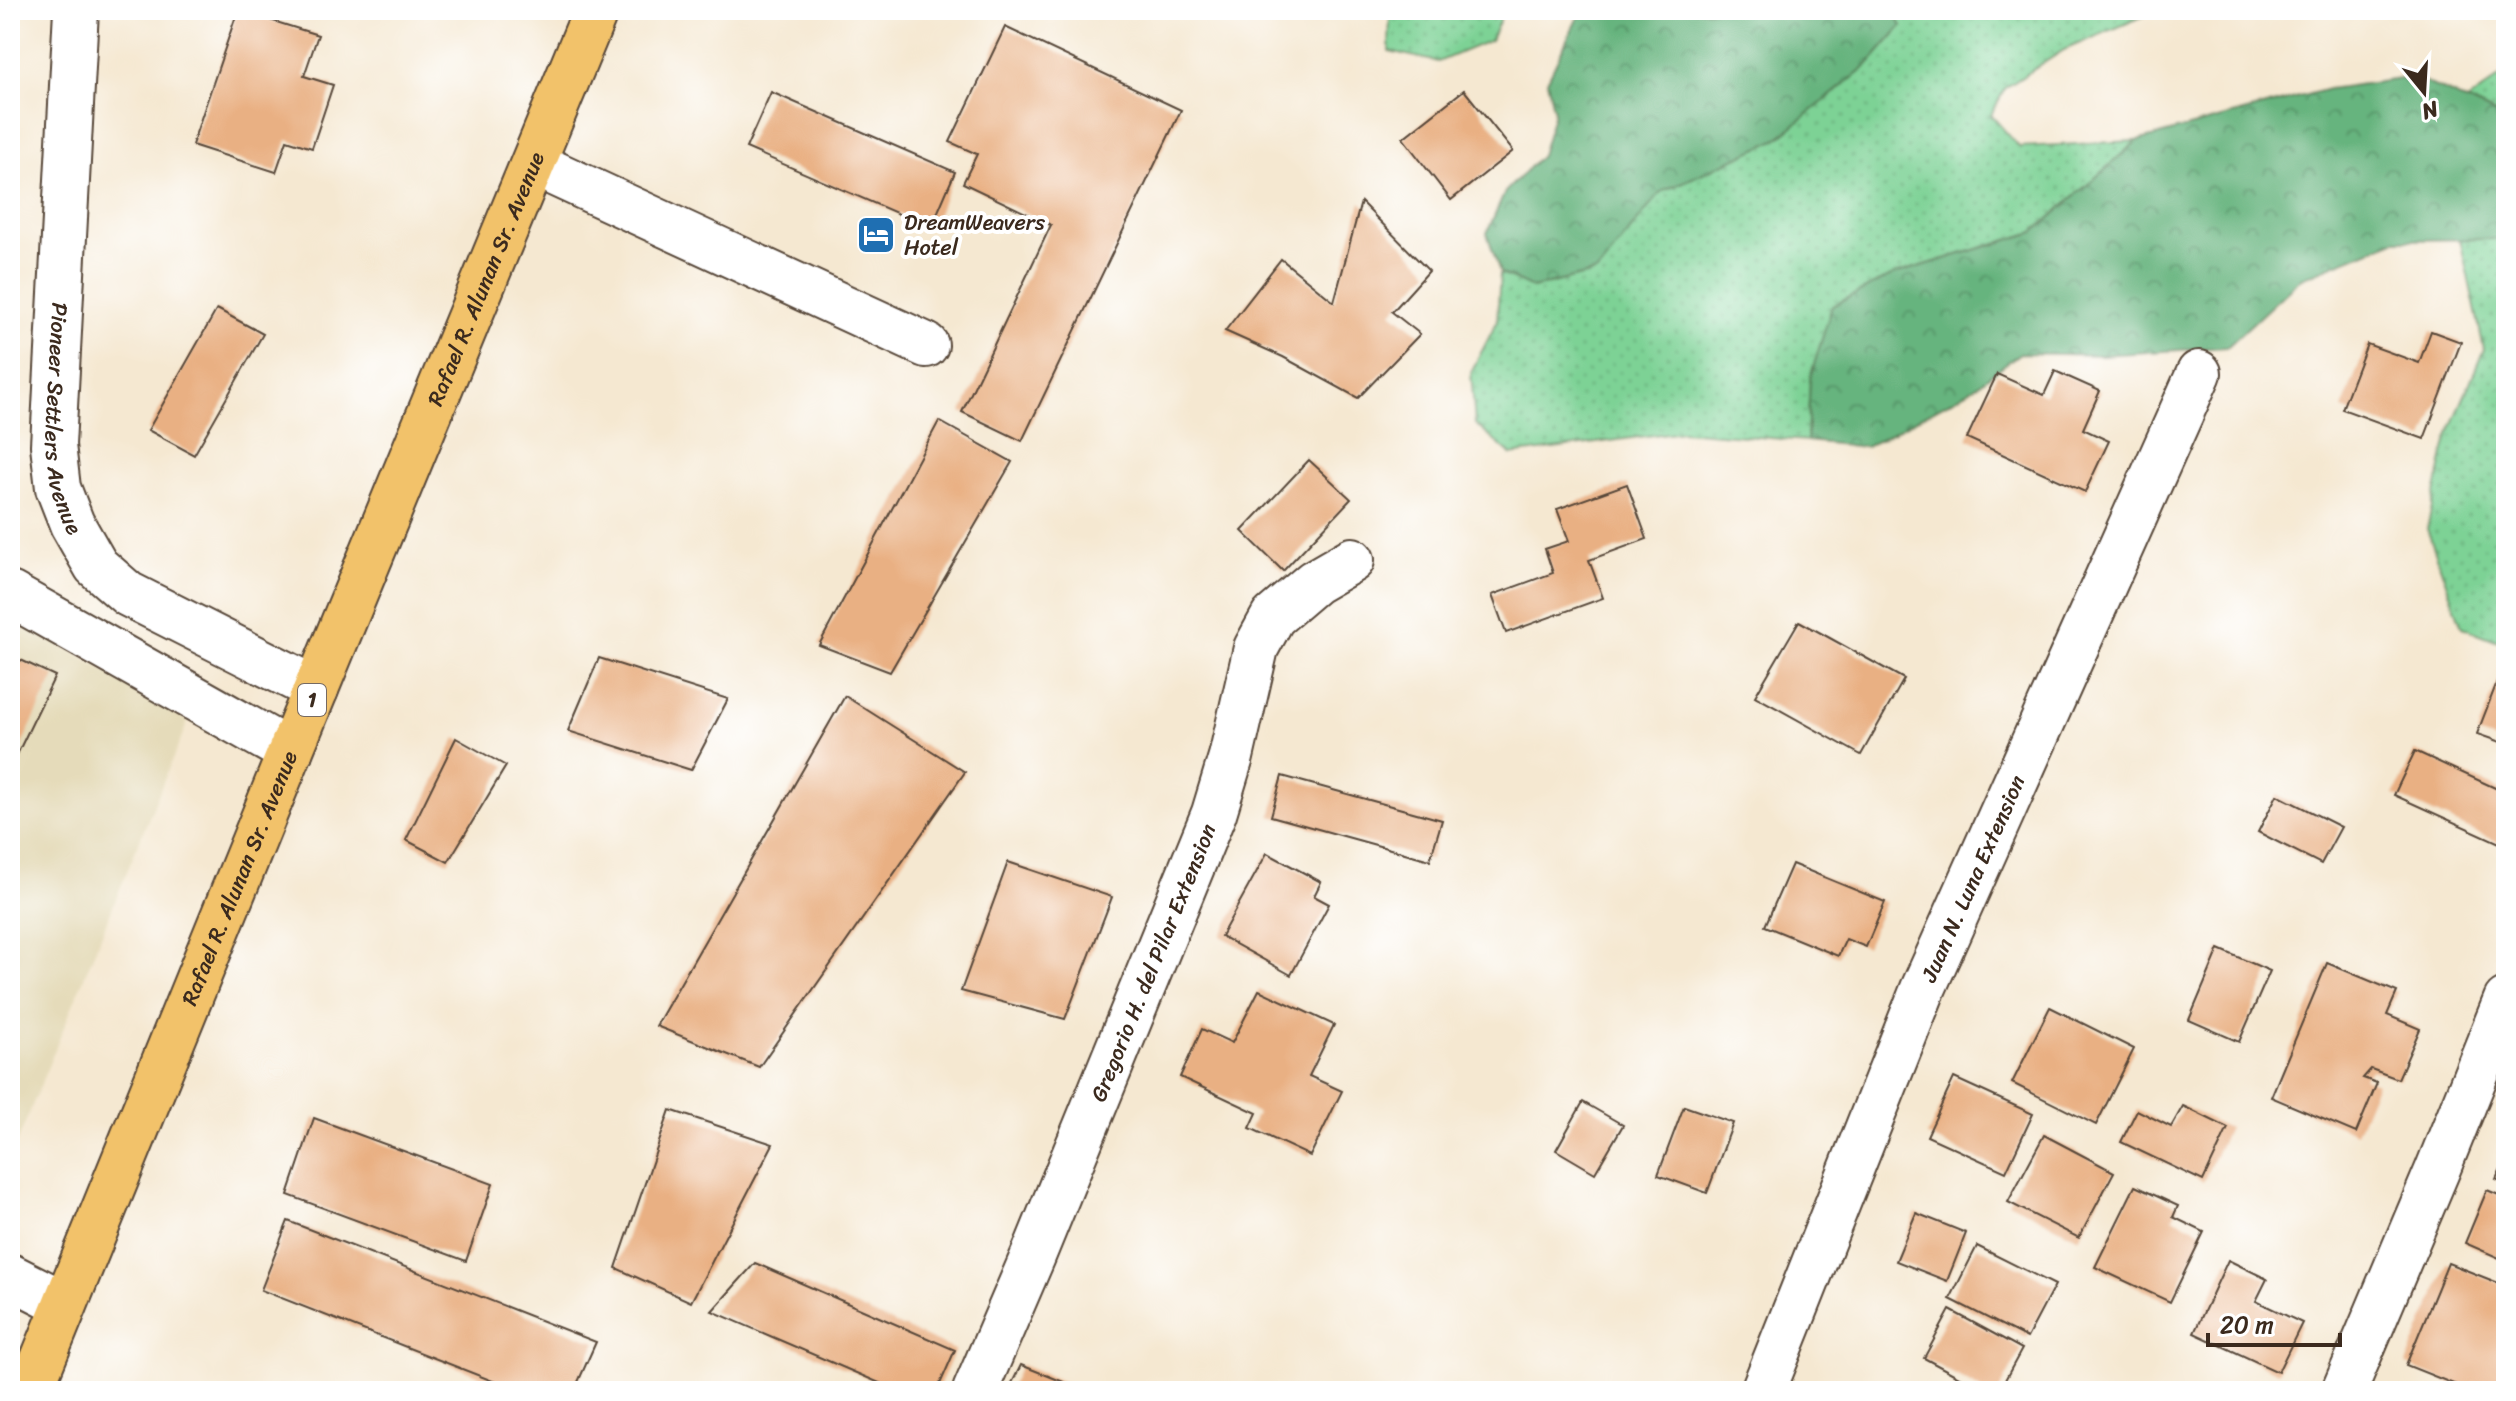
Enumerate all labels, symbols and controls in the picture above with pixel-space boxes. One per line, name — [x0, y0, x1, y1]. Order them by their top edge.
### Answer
north arrow — [2384, 52, 2464, 132]
text: N — [2416, 89, 2444, 132]
street label: Rafael R. Alunan Sr. Avenue — [415, 145, 555, 412]
place label: DreamWeavers Hotel — [904, 203, 1046, 267]
hotel icon: DreamWeavers Hotel — [855, 214, 897, 256]
street label: Pioneer Settlers Avenue — [33, 301, 94, 542]
road number: 1 — [298, 684, 326, 716]
street label: Rafael R. Alunan Sr. Avenue — [169, 744, 308, 1011]
street label: Juan N. Luna Extension — [1909, 768, 2036, 989]
street label: Gregorio H. del Pilar Extension — [1079, 817, 1227, 1108]
scale bar — [2208, 1297, 2340, 1347]
text: 20 m — [2220, 1304, 2274, 1346]

